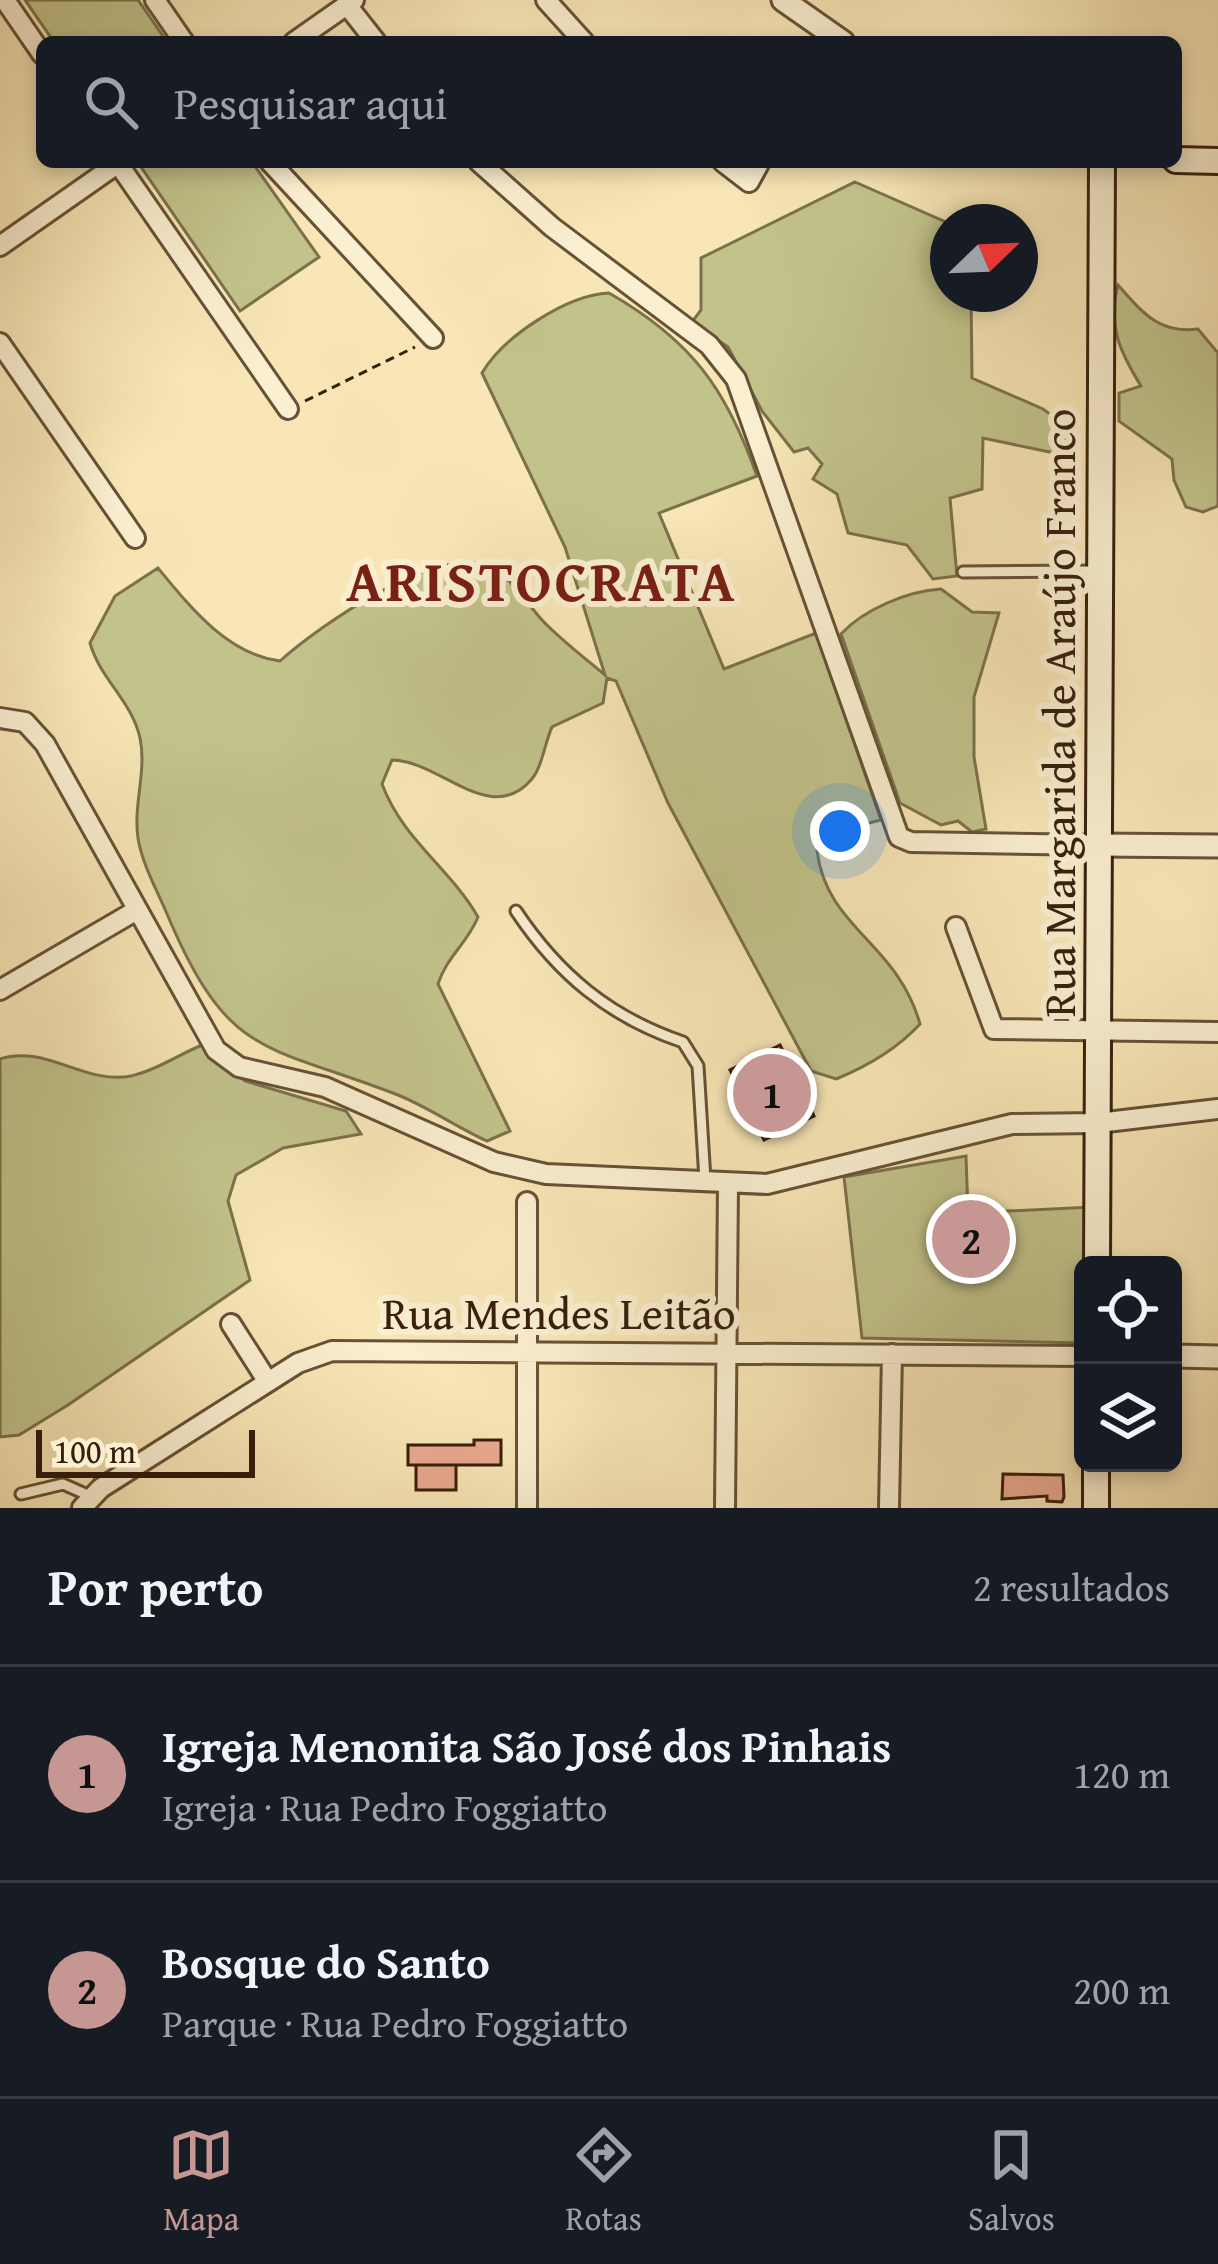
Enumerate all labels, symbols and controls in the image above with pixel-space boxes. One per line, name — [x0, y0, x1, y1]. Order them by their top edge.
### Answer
search box — [36, 36, 1182, 168]
icon: search — [78, 69, 144, 135]
text: Pesquisar aqui — [174, 70, 447, 135]
north arrow — [930, 204, 1038, 312]
street label: Rua Margarida de Araújo Franco — [1026, 409, 1091, 1017]
district label: ARISTOCRATA — [346, 538, 738, 622]
your location — [810, 801, 870, 861]
pin: 1 — [733, 1048, 811, 1138]
pin: 2 — [932, 1194, 1010, 1284]
map controls — [1074, 1256, 1182, 1472]
button: locate — [1074, 1256, 1182, 1364]
street label: Rua Mendes Leitão — [382, 1280, 736, 1345]
button: layers — [1074, 1364, 1182, 1472]
scale bar — [36, 1424, 255, 1477]
text: 100 m — [54, 1427, 136, 1475]
text: Por perto — [48, 1549, 263, 1624]
text: 2 resultados — [973, 1558, 1170, 1615]
text: Igreja Menonita São José dos Pinhais — [162, 1713, 891, 1778]
text: 1 — [77, 1745, 97, 1802]
text: 120 m — [1073, 1745, 1170, 1802]
text: Igreja · Rua Pedro Foggiatto — [162, 1778, 607, 1835]
text: Bosque do Santo — [162, 1929, 490, 1994]
text: 2 — [77, 1961, 97, 2018]
text: 200 m — [1073, 1961, 1170, 2018]
text: Parque · Rua Pedro Foggiatto — [162, 1994, 628, 2051]
tab: Mapa — [163, 2122, 239, 2242]
tab: Rotas — [566, 2122, 642, 2242]
tab: Salvos — [968, 2122, 1055, 2242]

